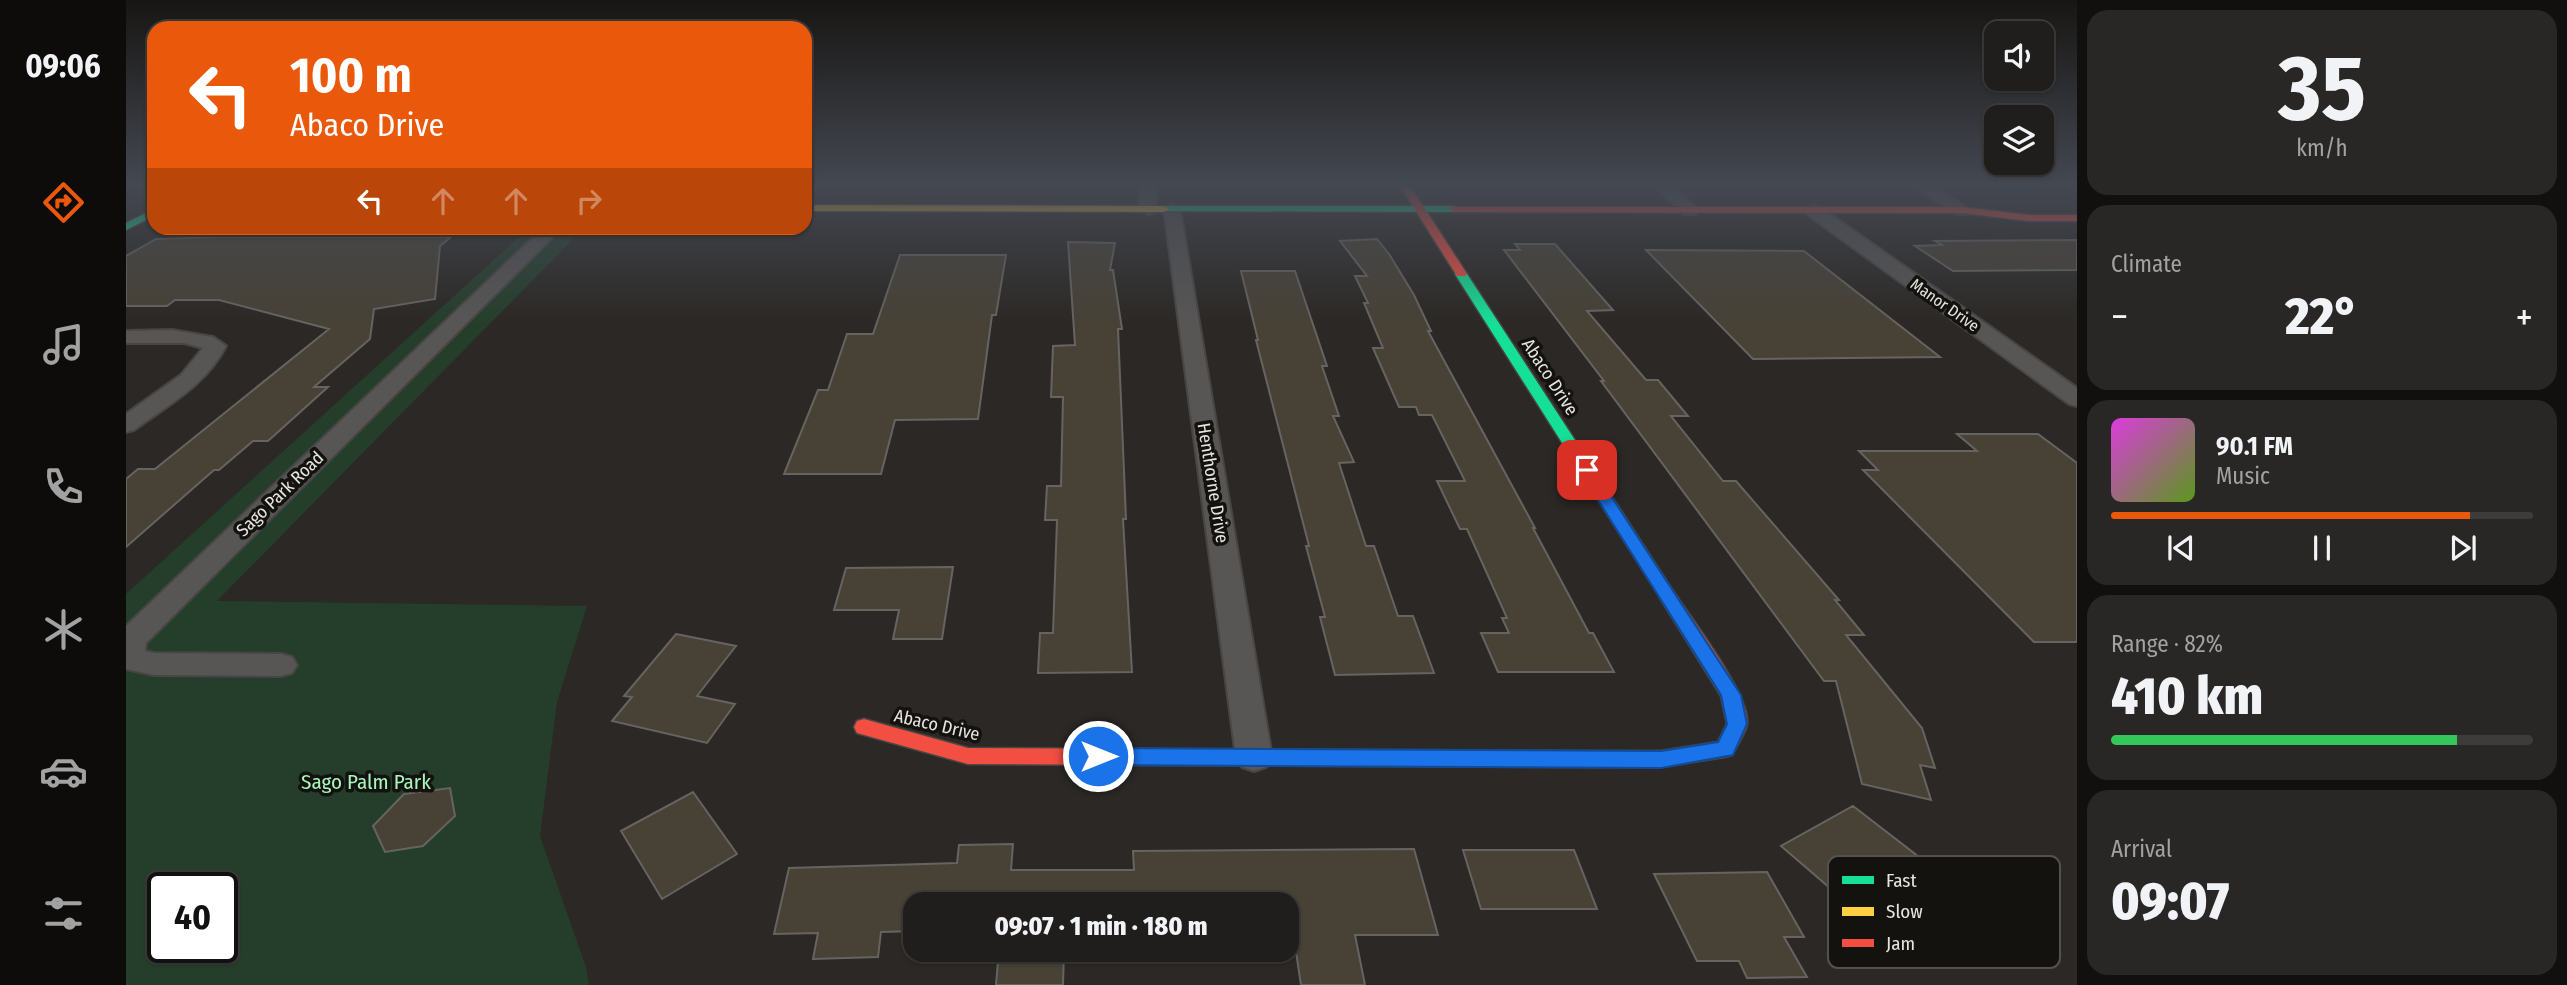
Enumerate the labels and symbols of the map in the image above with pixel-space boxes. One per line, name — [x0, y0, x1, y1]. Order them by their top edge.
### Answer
street label: Manor Drive — [1907, 274, 1983, 336]
street label: Abaco Drive — [1517, 335, 1583, 420]
street label: Henthorne Drive — [1193, 421, 1233, 545]
pin — [1557, 440, 1617, 500]
street label: Sago Park Road — [232, 447, 328, 541]
street label: Abaco Drive — [892, 705, 982, 746]
position arrow — [1061, 719, 1135, 793]
park label: Sago Palm Park — [301, 769, 431, 795]
legend — [1828, 856, 2060, 968]
text: Fast — [1886, 869, 1917, 892]
speed limit sign: 40 — [147, 872, 238, 963]
text: Slow — [1886, 900, 1923, 923]
text: Jam — [1886, 932, 1915, 955]

